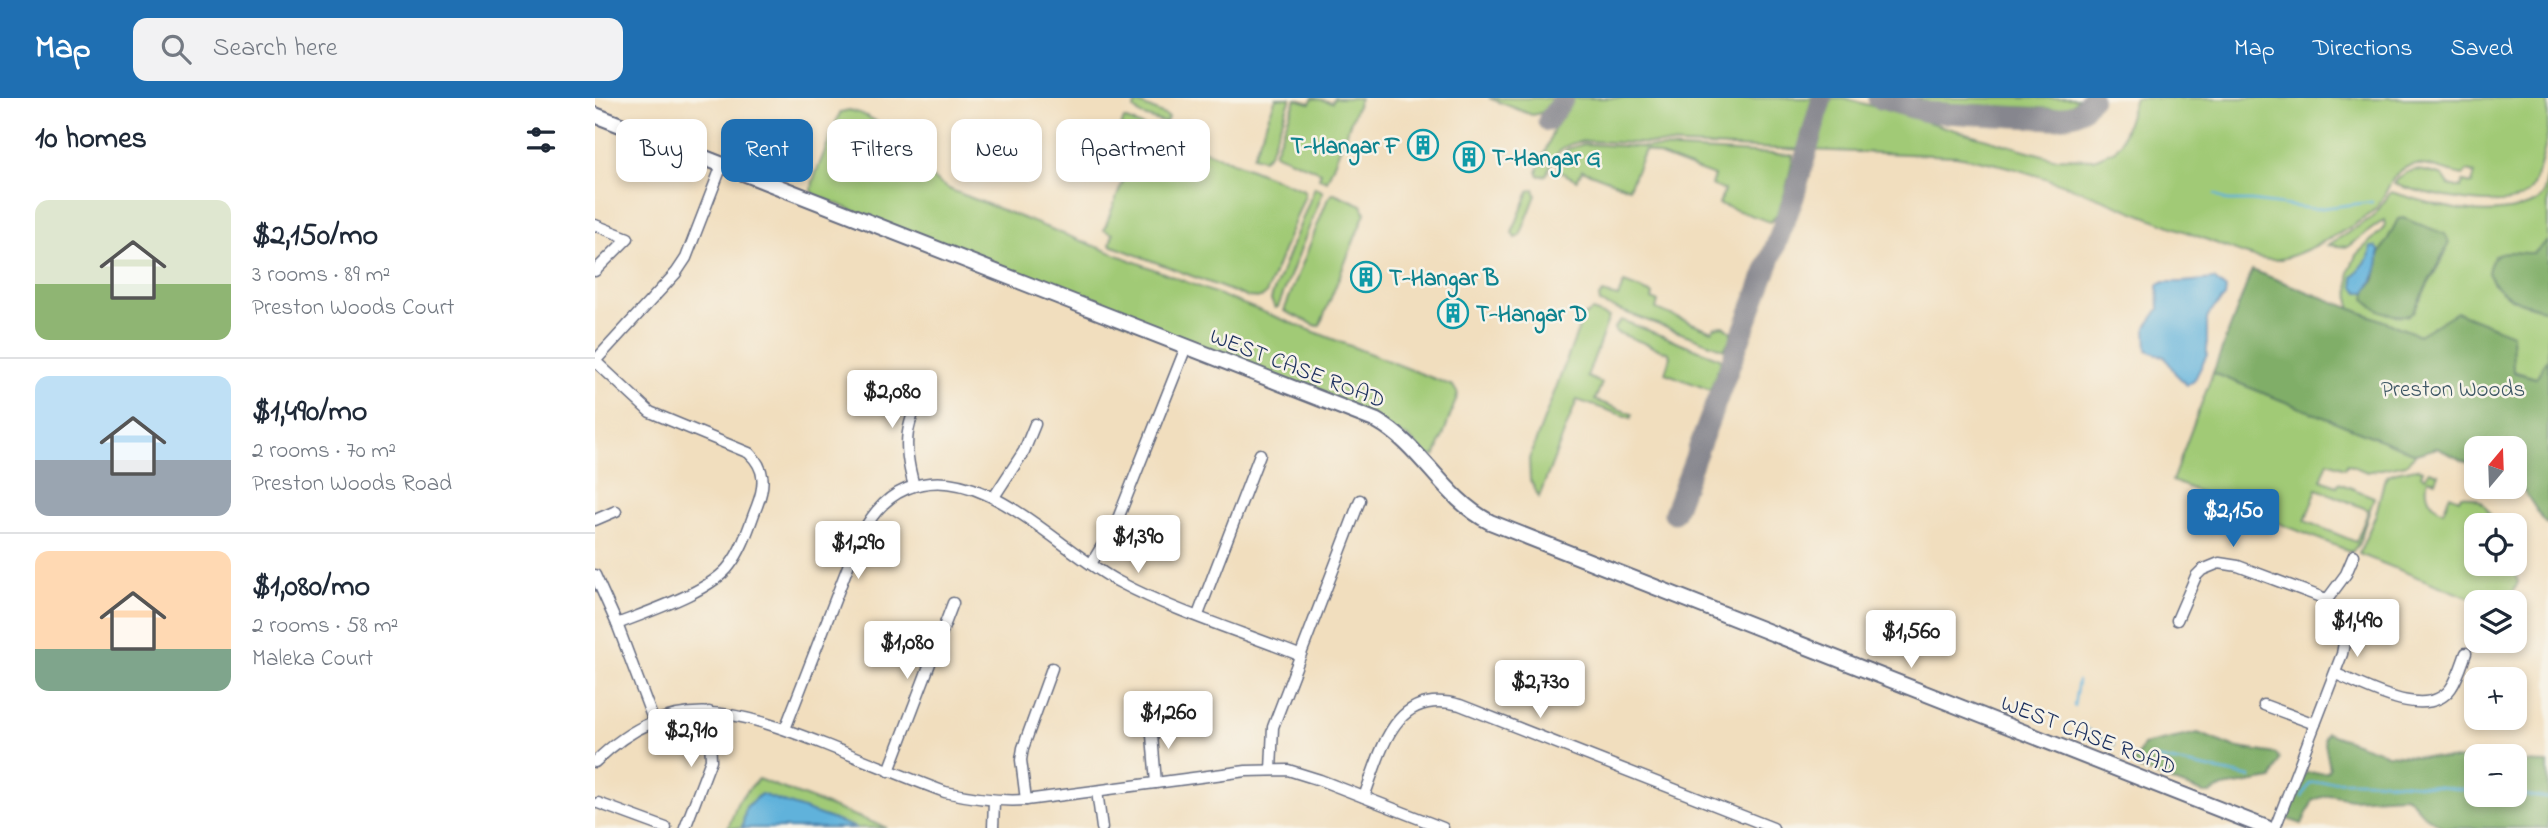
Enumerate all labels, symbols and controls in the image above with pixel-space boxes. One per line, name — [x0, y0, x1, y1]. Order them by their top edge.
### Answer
search box — [133, 18, 623, 81]
text: Map — [35, 25, 91, 73]
icon: search — [157, 30, 195, 68]
text: Search here — [213, 30, 337, 68]
text: Map — [2234, 32, 2275, 67]
text: Directions — [2313, 32, 2412, 67]
text: Saved — [2450, 32, 2513, 67]
text: 10 homes — [35, 118, 147, 162]
chip: Buy — [616, 119, 707, 182]
chip: Rent — [721, 119, 813, 182]
chip: Filters — [827, 119, 937, 182]
chip: New — [951, 119, 1042, 182]
chip: Apartment — [1056, 119, 1210, 182]
icon: filters — [522, 121, 560, 159]
building icon: T-Hangar F — [1406, 128, 1440, 162]
place label: T-Hangar F — [1291, 131, 1400, 166]
building icon: T-Hangar G — [1452, 140, 1486, 174]
place label: T-Hangar G — [1492, 143, 1601, 178]
text: $2,150/mo — [252, 215, 378, 259]
icon: home — [91, 228, 175, 312]
text: 3 rooms · 89 m² — [252, 259, 390, 292]
building icon: T-Hangar B — [1349, 260, 1383, 294]
place label: T-Hangar B — [1389, 263, 1500, 298]
text: Preston Woods Court — [252, 292, 455, 325]
building icon: T-Hangar D — [1436, 296, 1470, 330]
place label: T-Hangar D — [1476, 299, 1587, 334]
street label: WEST CASE ROAD — [1204, 321, 1390, 418]
pin: $2,080 — [835, 370, 949, 430]
park label: Preston Woods — [2381, 374, 2525, 407]
text: $2,080 — [863, 376, 921, 409]
text: $1,490/mo — [252, 391, 367, 435]
icon: home — [91, 404, 175, 488]
text: 2 rooms · 70 m² — [252, 435, 396, 468]
north arrow — [2464, 436, 2527, 499]
map controls — [2464, 436, 2527, 807]
text: Preston Woods Road — [252, 468, 452, 501]
pin: $2,150 — [2176, 490, 2290, 549]
text: $2,150 — [2203, 495, 2263, 528]
button: locate — [2464, 513, 2527, 576]
pin: $1,390 — [1081, 516, 1195, 575]
text: $1,390 — [1112, 521, 1164, 554]
pin: $1,290 — [801, 522, 915, 581]
text: $1,290 — [831, 527, 885, 560]
text: $1,080/mo — [252, 566, 370, 610]
icon: home — [91, 579, 175, 663]
button: layers — [2464, 590, 2527, 653]
pin: $1,490 — [2300, 600, 2414, 659]
text: $1,490 — [2331, 605, 2383, 638]
text: 2 rooms · 58 m² — [252, 610, 398, 643]
pin: $1,560 — [1854, 610, 1968, 670]
text: $1,560 — [1882, 616, 1940, 649]
pin: $1,080 — [850, 622, 964, 681]
text: $1,080 — [880, 627, 934, 660]
text: Maleka Court — [252, 643, 373, 676]
pin: $2,730 — [1483, 660, 1597, 720]
text: $2,730 — [1511, 666, 1569, 699]
button: + — [2464, 667, 2527, 730]
street label: WEST CASE ROAD — [1995, 688, 2181, 785]
pin: $1,260 — [1111, 692, 1225, 751]
text: $1,260 — [1140, 697, 1196, 730]
pin: $2,910 — [634, 710, 748, 769]
text: $2,910 — [664, 715, 718, 748]
button: − — [2464, 744, 2527, 807]

